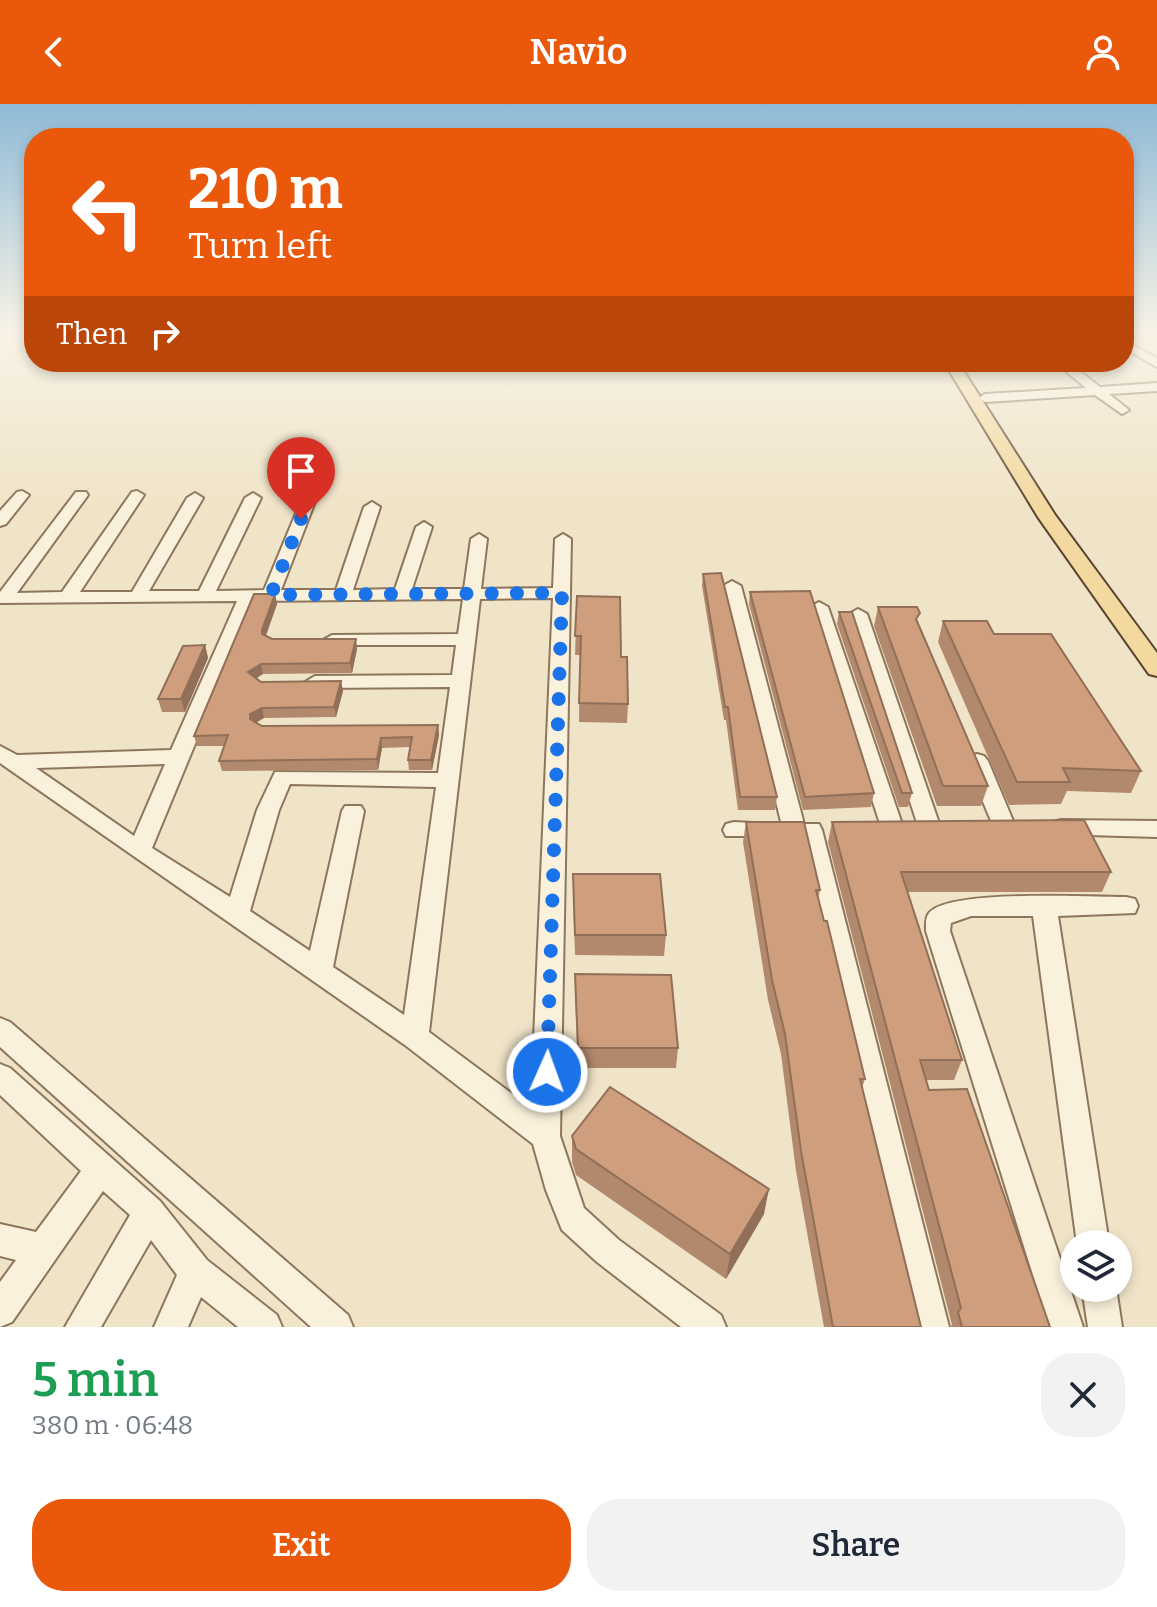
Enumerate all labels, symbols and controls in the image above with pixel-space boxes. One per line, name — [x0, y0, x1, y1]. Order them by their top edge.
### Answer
icon: back — [32, 30, 76, 74]
text: Navio — [530, 30, 627, 74]
icon: person — [1081, 30, 1125, 74]
text: 210 m — [188, 156, 343, 223]
icon: left — [56, 160, 160, 264]
text: Turn left — [188, 224, 332, 268]
icon: right — [143, 312, 187, 356]
text: Then — [56, 316, 127, 352]
pin — [267, 437, 335, 519]
icon: arrive — [279, 449, 323, 493]
position arrow — [505, 1030, 589, 1114]
map controls — [1060, 1230, 1132, 1302]
button: layers — [1060, 1230, 1132, 1302]
text: 5 min — [32, 1351, 158, 1409]
button: close — [1041, 1353, 1125, 1437]
text: 380 m · 06:48 — [32, 1410, 193, 1441]
button: Exit — [32, 1499, 571, 1591]
button: Share — [587, 1499, 1125, 1591]

